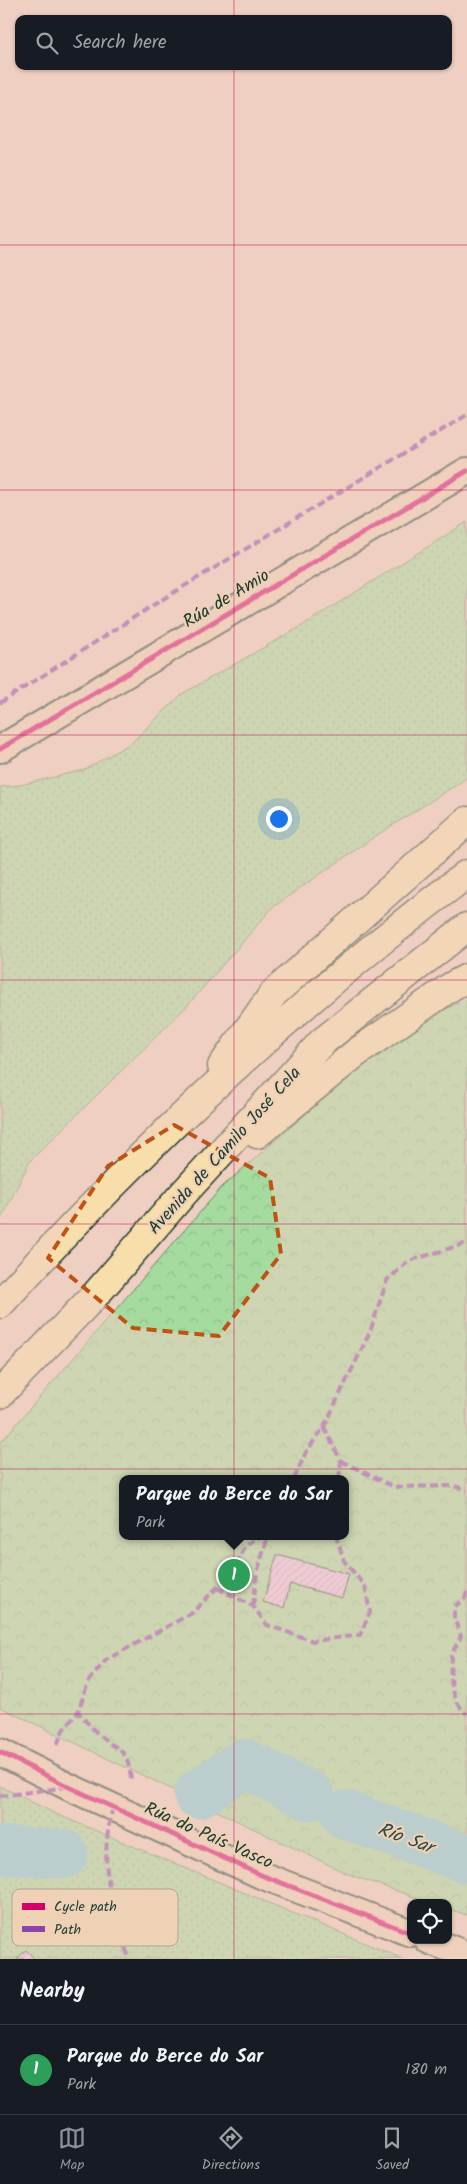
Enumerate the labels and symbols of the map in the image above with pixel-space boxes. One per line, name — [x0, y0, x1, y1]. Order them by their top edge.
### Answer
street label: Rúa de Amio — [178, 562, 276, 637]
your location — [266, 806, 292, 832]
street label: Avenida de Camilo José Cela — [141, 1060, 309, 1242]
pin: 1 — [218, 1556, 250, 1594]
street label: Rúa do País Vasco — [139, 1795, 278, 1878]
water label: Río Sar — [373, 1815, 441, 1864]
legend — [12, 1889, 178, 1946]
text: Cycle path — [54, 1896, 117, 1918]
text: Path — [54, 1919, 81, 1941]

